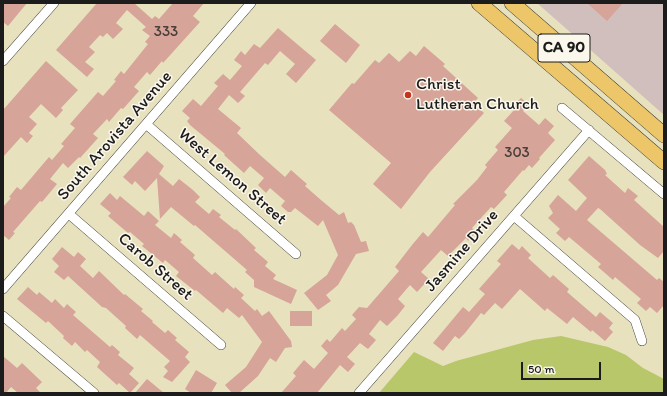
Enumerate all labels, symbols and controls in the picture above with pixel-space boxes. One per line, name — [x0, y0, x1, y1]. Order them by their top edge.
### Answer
house number: 333 — [154, 23, 178, 41]
road number: CA 90 — [538, 34, 590, 62]
street label: South Arovista Avenue — [53, 67, 177, 205]
place label: Christ Lutheran Church — [416, 75, 539, 115]
marker: Christ Lutheran Church — [403, 90, 413, 100]
street label: West Lemon Street — [174, 124, 290, 230]
house number: 303 — [504, 144, 530, 162]
street label: Jasmine Drive — [421, 206, 503, 296]
street label: Carob Street — [113, 229, 197, 305]
scale bar — [523, 354, 603, 380]
text: 50 m — [528, 362, 554, 376]

